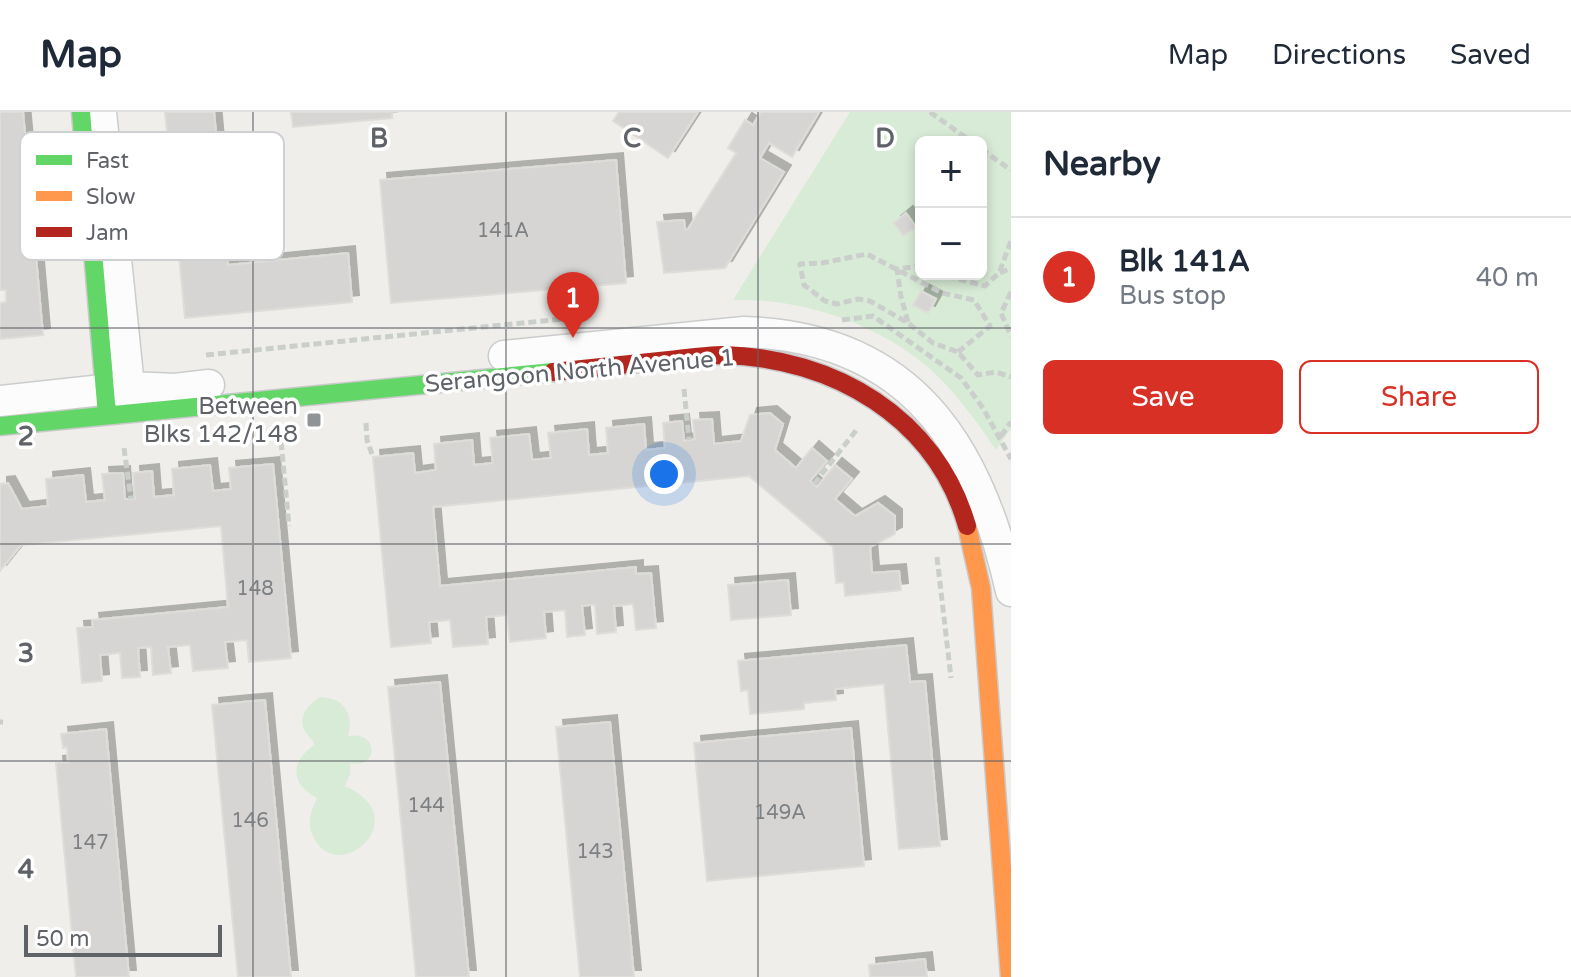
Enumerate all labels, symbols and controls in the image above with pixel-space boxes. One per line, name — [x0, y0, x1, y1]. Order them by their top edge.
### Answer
text: Map — [40, 32, 122, 78]
text: Map — [1168, 38, 1228, 72]
text: Directions — [1272, 38, 1406, 72]
text: Saved — [1450, 38, 1531, 72]
text: B — [370, 123, 388, 154]
text: C — [623, 123, 641, 154]
text: D — [875, 123, 895, 154]
legend — [20, 132, 284, 260]
map controls — [915, 136, 987, 280]
button: + — [915, 136, 987, 208]
text: Nearby — [1043, 144, 1161, 185]
text: Fast — [86, 148, 129, 174]
text: Slow — [86, 184, 136, 210]
button: − — [915, 208, 987, 280]
house number: 141A — [477, 219, 529, 243]
text: Jam — [86, 220, 129, 246]
text: Blk 141A — [1119, 243, 1250, 280]
text: 1 — [1061, 262, 1077, 293]
text: 40 m — [1476, 262, 1539, 293]
pin: 1 — [547, 272, 599, 338]
text: Bus stop — [1119, 280, 1226, 311]
street label: Serangoon North Avenue 1 — [424, 343, 736, 399]
button: Save — [1043, 360, 1283, 434]
button: Share — [1299, 360, 1539, 434]
place label: Between Blks 142/148 — [144, 392, 298, 449]
marker: Between Blks 142/148 — [305, 411, 323, 429]
text: 2 — [18, 421, 34, 452]
your location — [644, 454, 684, 494]
house number: 148 — [236, 577, 274, 601]
text: 3 — [18, 638, 34, 669]
house number: 144 — [407, 794, 445, 818]
house number: 149A — [754, 801, 806, 825]
house number: 146 — [231, 809, 269, 833]
house number: 147 — [71, 831, 109, 855]
house number: 143 — [576, 840, 614, 864]
text: 4 — [18, 854, 34, 885]
scale bar — [24, 921, 222, 957]
text: 50 m — [36, 926, 90, 952]

